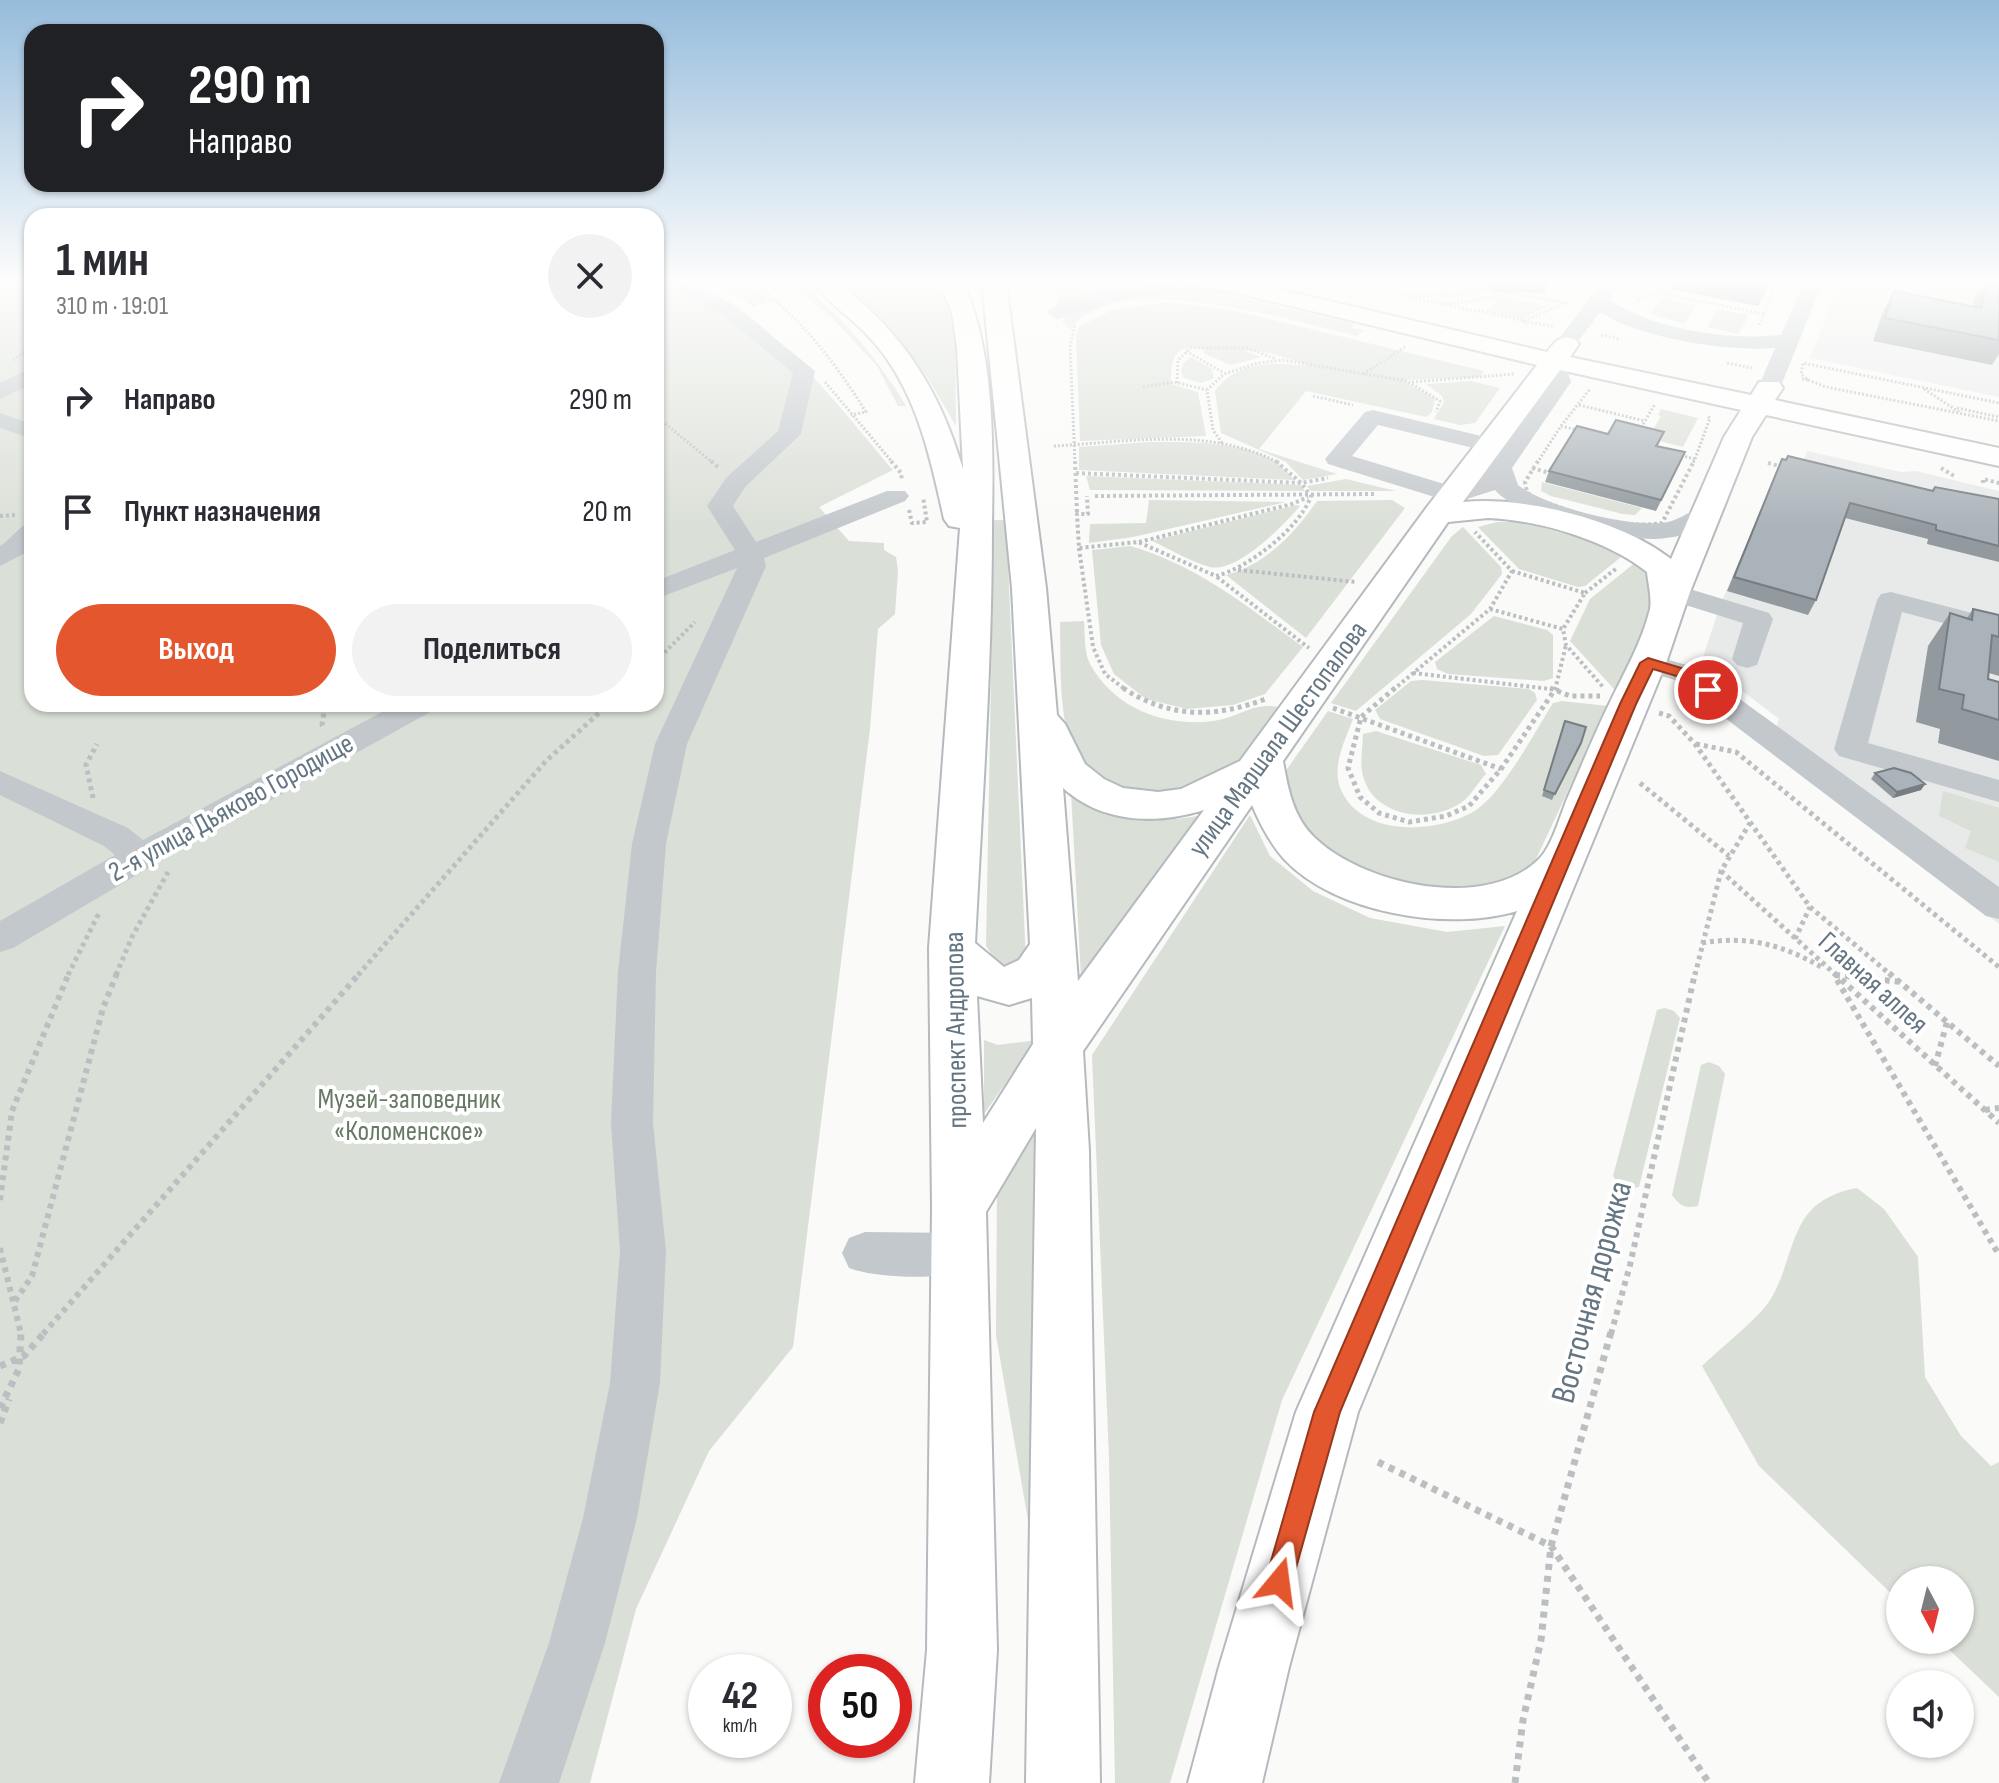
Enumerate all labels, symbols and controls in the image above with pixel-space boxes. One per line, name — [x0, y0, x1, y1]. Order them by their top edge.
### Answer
text: 290 m — [188, 53, 312, 120]
icon: right — [56, 56, 160, 160]
text: Направо — [188, 121, 292, 164]
text: 1 мин — [56, 232, 149, 289]
button: close — [548, 234, 632, 318]
text: 310 m · 19:01 — [56, 291, 168, 322]
icon: right — [56, 378, 100, 422]
text: Направо — [124, 382, 216, 418]
text: 290 m — [569, 382, 632, 418]
icon: arrive — [56, 490, 100, 534]
text: Пункт назначения — [124, 494, 321, 530]
text: 20 m — [582, 494, 632, 530]
button: Выход — [56, 604, 336, 696]
button: Поделиться — [352, 604, 632, 696]
street label: улица Маршала Шестопалова — [1182, 615, 1374, 863]
pin — [1674, 656, 1742, 724]
icon: arrive — [1686, 668, 1730, 712]
street label: 2-я улица Дьяково Городище — [103, 727, 359, 889]
street label: Главная аллея — [1811, 925, 1935, 1041]
street label: проспект Андропова — [938, 931, 974, 1129]
park label: Музей-заповедник «Коломенское» — [317, 1083, 501, 1148]
street label: Восточная дорожка — [1543, 1176, 1641, 1408]
position arrow — [1237, 1540, 1321, 1624]
north arrow — [1886, 1566, 1974, 1654]
map controls — [1886, 1566, 1974, 1758]
speed limit sign: 50 — [808, 1654, 912, 1758]
button: sound — [1886, 1670, 1974, 1758]
text: 42 — [722, 1672, 758, 1720]
text: km/h — [723, 1714, 757, 1738]

